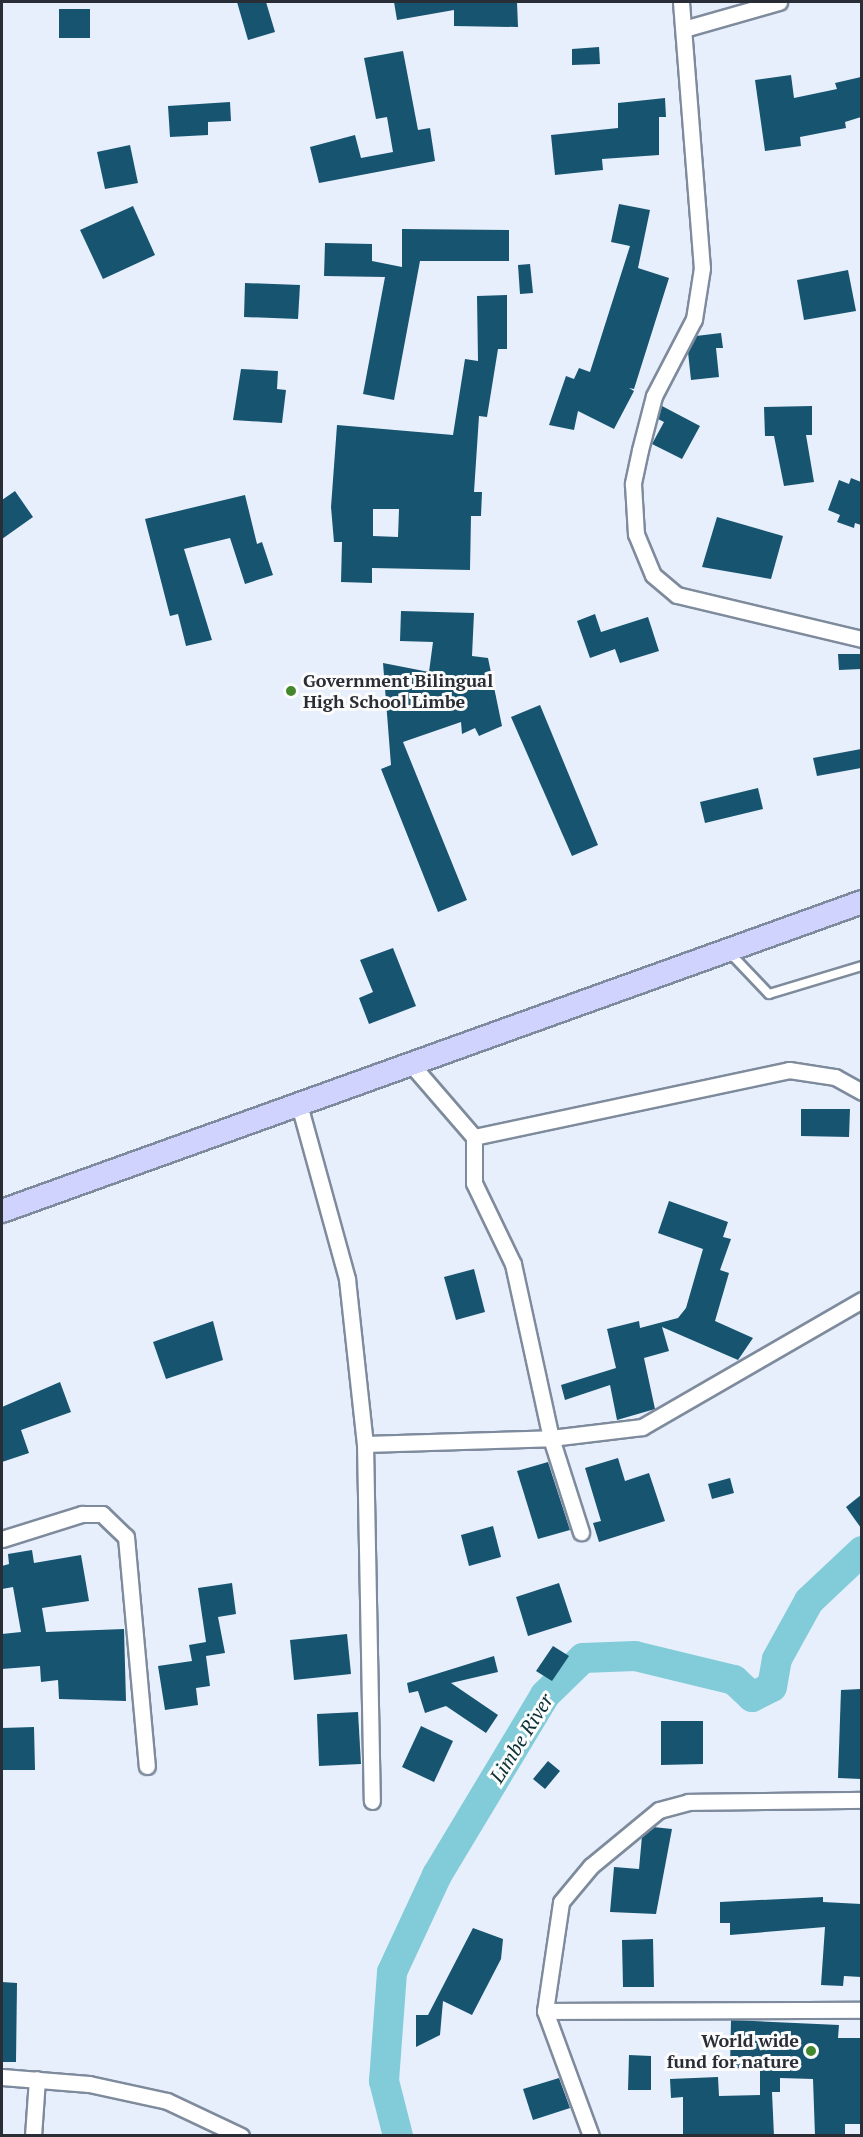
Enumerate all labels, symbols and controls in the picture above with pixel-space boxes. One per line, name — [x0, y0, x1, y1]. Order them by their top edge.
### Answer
place label: Government Bilingual High School Limbe — [303, 670, 493, 712]
marker: Government Bilingual High School Limbe — [284, 684, 298, 698]
water label: Limbe River — [484, 1689, 558, 1787]
place label: World wide fund for nature — [667, 2030, 799, 2072]
marker: World wide fund for nature — [804, 2044, 818, 2058]

